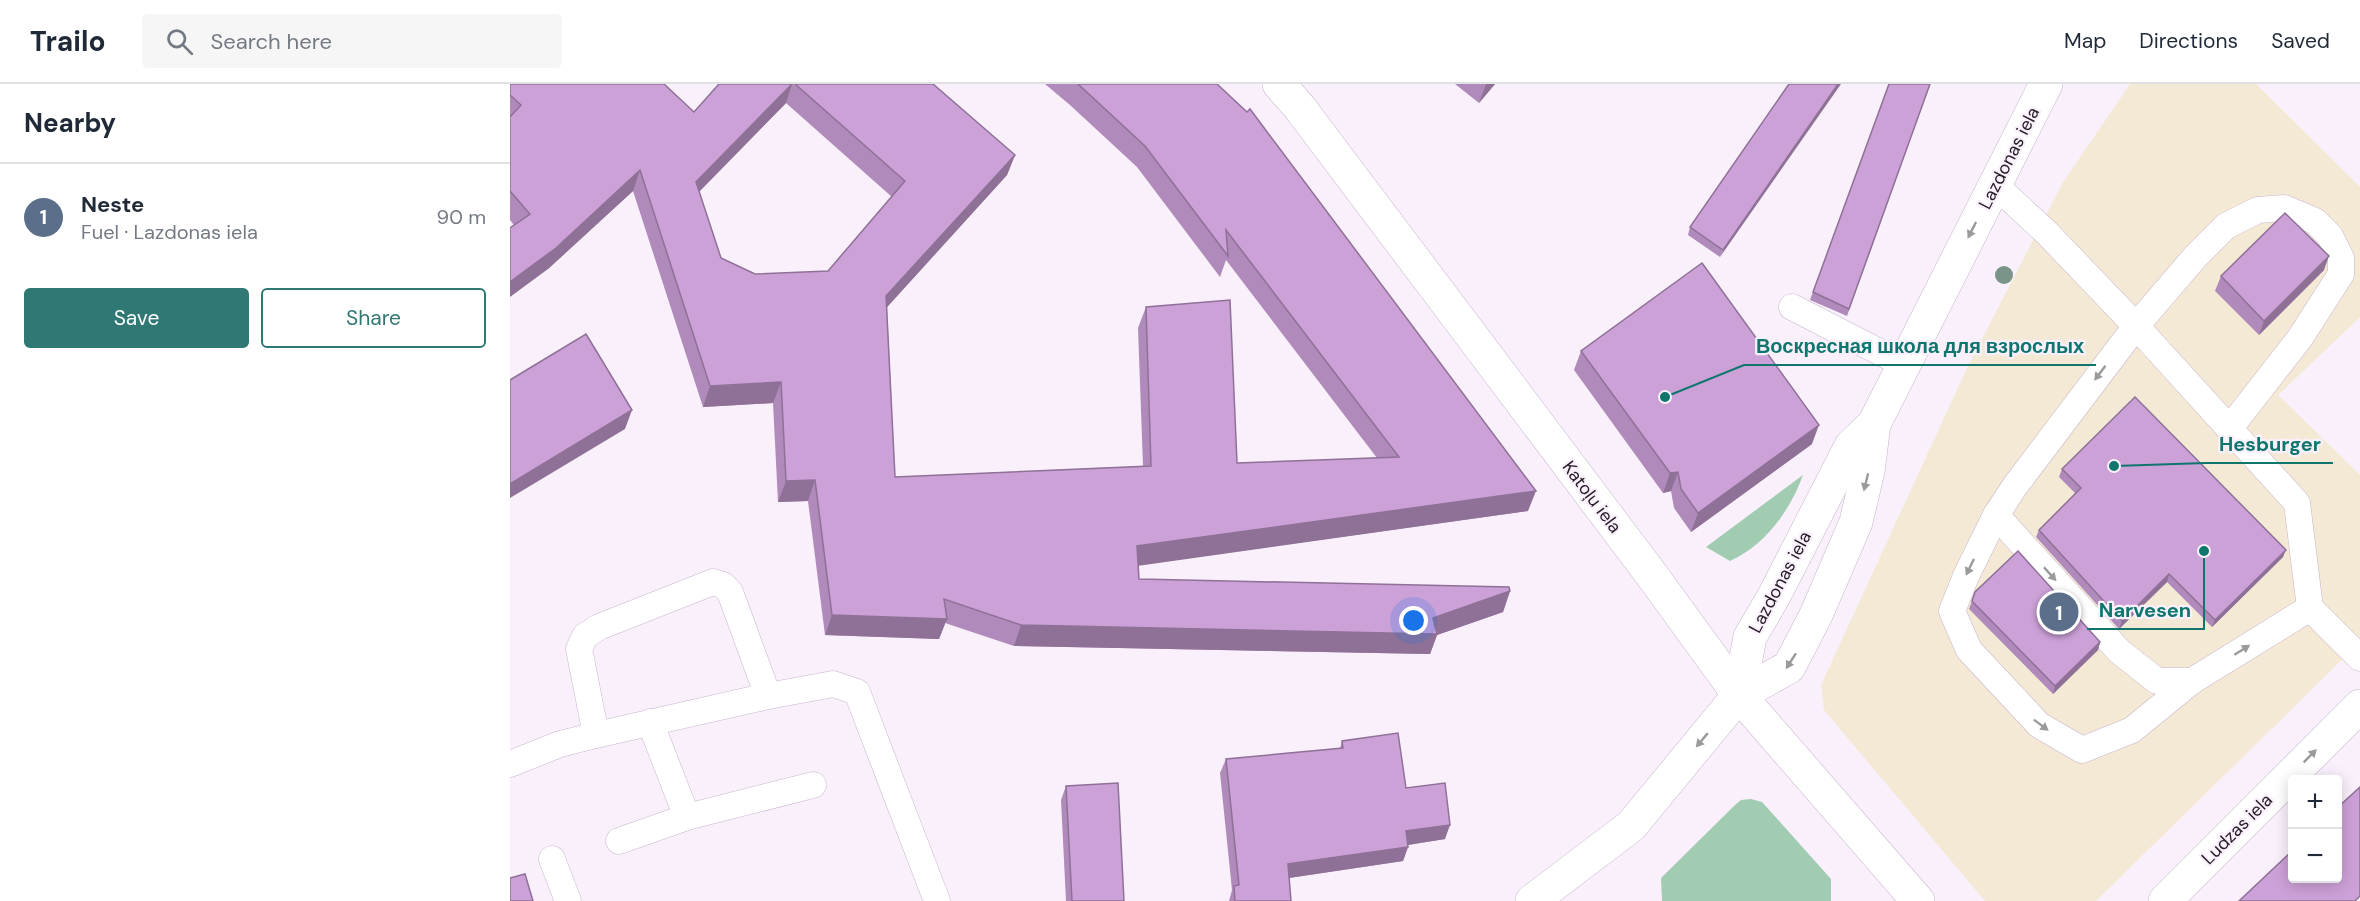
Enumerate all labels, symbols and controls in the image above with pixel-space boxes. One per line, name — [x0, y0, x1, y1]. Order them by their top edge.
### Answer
search box — [142, 14, 562, 68]
text: Trailo — [30, 23, 106, 60]
icon: search — [163, 25, 196, 58]
text: Search here — [211, 27, 332, 56]
text: Map — [2064, 27, 2106, 55]
text: Directions — [2139, 27, 2238, 55]
text: Saved — [2271, 27, 2330, 55]
street label: Lazdonas iela — [1973, 103, 2045, 213]
text: Nearby — [24, 106, 116, 140]
text: Neste — [81, 190, 144, 219]
text: 1 — [40, 204, 47, 230]
text: 90 m — [437, 204, 486, 230]
text: Fuel · Lazdonas iela — [81, 219, 258, 245]
one-way arrow — [1968, 221, 1978, 239]
button: Save — [24, 288, 249, 348]
button: Share — [261, 288, 486, 348]
callout: Воскресная школа для взрослых — [1744, 327, 2096, 365]
text: Воскресная школа для взрослых — [1756, 333, 2084, 359]
one-way arrow — [2095, 365, 2107, 380]
callout: Hesburger — [2206, 425, 2333, 463]
text: Hesburger — [2219, 431, 2321, 457]
street label: Katoļu iela — [1557, 456, 1627, 538]
one-way arrow — [1860, 472, 1870, 491]
street label: Lazdonas iela — [1743, 527, 1817, 637]
one-way arrow — [1965, 558, 1975, 575]
one-way arrow — [2042, 566, 2056, 580]
pin: 1 — [2040, 590, 2078, 634]
callout: Narvesen — [2087, 591, 2204, 629]
text: Narvesen — [2099, 597, 2191, 623]
your location — [1399, 606, 1428, 635]
one-way arrow — [2234, 645, 2250, 656]
one-way arrow — [1786, 652, 1797, 669]
one-way arrow — [2033, 719, 2049, 731]
one-way arrow — [1696, 732, 1709, 747]
one-way arrow — [2303, 748, 2317, 763]
map controls — [2288, 775, 2342, 883]
button: + — [2288, 775, 2342, 829]
street label: Ludzas iela — [2196, 788, 2278, 870]
button: − — [2288, 829, 2342, 883]

